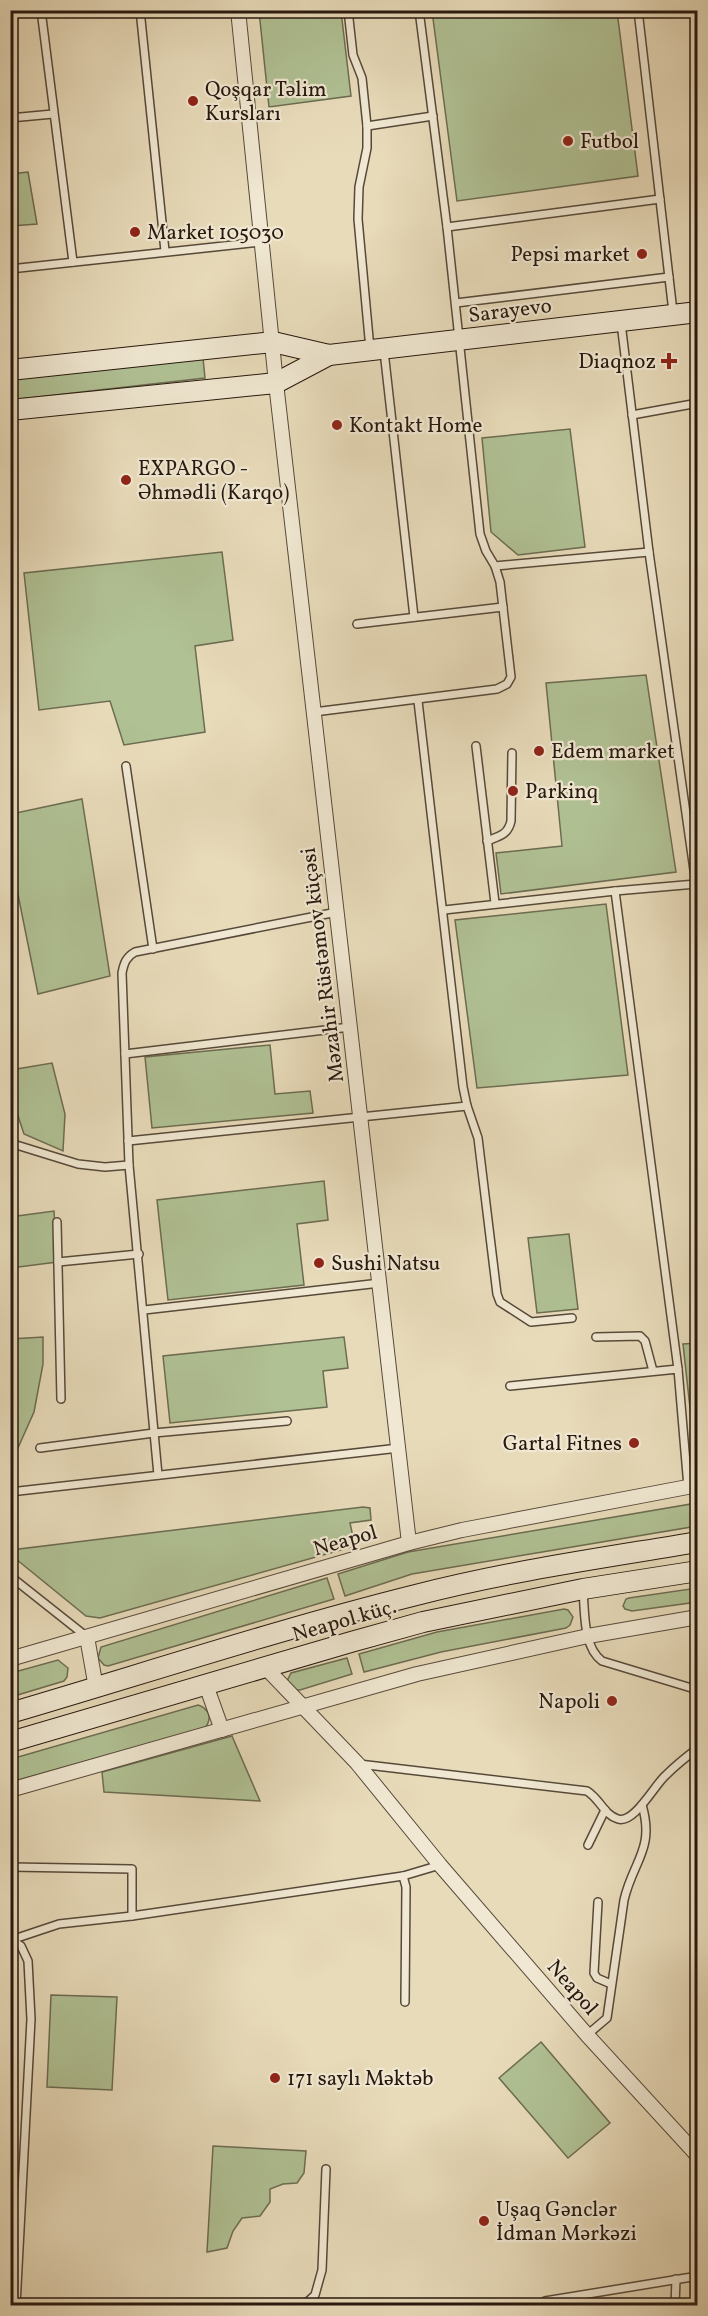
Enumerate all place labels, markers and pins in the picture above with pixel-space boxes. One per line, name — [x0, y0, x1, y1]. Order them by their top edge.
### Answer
place label: Qoşqar Təlim Kursları — [205, 76, 327, 129]
marker: Qoşqar Təlim Kursları — [186, 94, 200, 108]
place label: Futbol — [580, 128, 639, 157]
marker: Futbol — [561, 134, 575, 148]
place label: Market 105030 — [147, 219, 284, 248]
marker: Market 105030 — [128, 225, 142, 239]
place label: Pepsi market — [510, 241, 630, 270]
marker: Pepsi market — [635, 247, 649, 261]
place label: Diaqnoz — [578, 348, 656, 377]
marker: Diaqnoz — [660, 352, 678, 370]
place label: Kontakt Home — [349, 412, 483, 441]
marker: Kontakt Home — [330, 418, 344, 432]
place label: EXPARGO - Əhmədli (Karqo) — [138, 455, 289, 508]
marker: EXPARGO - Əhmədli (Karqo) — [119, 473, 133, 487]
place label: Edem market — [551, 738, 675, 767]
marker: Edem market — [532, 744, 546, 758]
place label: Parkinq — [525, 778, 599, 807]
marker: Parkinq — [506, 784, 520, 798]
place label: Sushi Natsu — [331, 1250, 440, 1279]
marker: Sushi Natsu — [312, 1256, 326, 1270]
place label: Gartal Fitnes — [503, 1430, 622, 1459]
marker: Gartal Fitnes — [627, 1436, 641, 1450]
place label: Napoli — [538, 1688, 600, 1717]
marker: Napoli — [605, 1694, 619, 1708]
place label: 171 saylı Məktəb — [287, 2065, 433, 2094]
marker: 171 saylı Məktəb — [268, 2071, 282, 2085]
place label: Uşaq Gənclər İdman Mərkəzi — [496, 2196, 637, 2249]
marker: Uşaq Gənclər İdman Mərkəzi — [477, 2214, 491, 2228]

